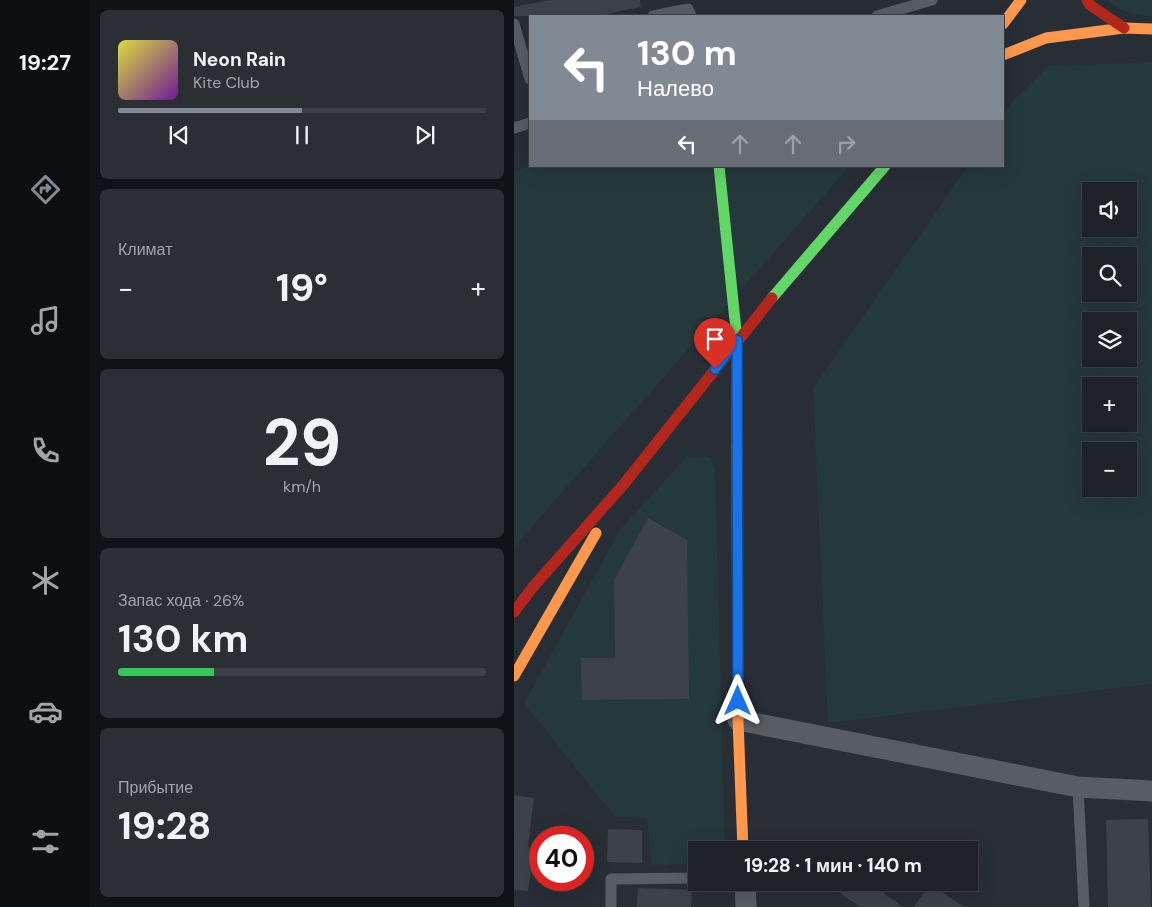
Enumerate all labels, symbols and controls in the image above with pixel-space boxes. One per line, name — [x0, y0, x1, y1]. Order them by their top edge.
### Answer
text: 130 m — [637, 30, 737, 76]
icon: left — [554, 35, 619, 100]
text: Neon Rain — [193, 47, 286, 72]
text: 19:27 — [19, 48, 71, 77]
text: Kite Club — [193, 72, 260, 93]
text: Налево — [637, 74, 714, 103]
icon: previous — [165, 121, 193, 149]
icon: pause — [288, 121, 316, 149]
icon: next — [411, 121, 439, 149]
icon: left — [673, 130, 701, 158]
icon: ahead — [726, 130, 754, 158]
icon: ahead — [779, 130, 807, 158]
icon: right — [832, 130, 860, 158]
icon: directions — [28, 172, 63, 207]
map controls — [1082, 182, 1137, 497]
button: sound — [1082, 182, 1137, 237]
text: Климат — [118, 239, 172, 260]
button: search — [1082, 247, 1137, 302]
text: 19° — [276, 263, 328, 313]
text: − — [118, 270, 133, 307]
text: + — [471, 270, 486, 307]
icon: music — [28, 303, 63, 338]
button: layers — [1082, 312, 1137, 367]
pin — [694, 318, 736, 369]
icon: arrive — [701, 325, 729, 353]
button: + — [1082, 377, 1137, 432]
text: 29 — [263, 401, 341, 485]
icon: phone — [28, 433, 63, 468]
button: − — [1082, 442, 1137, 497]
text: km/h — [283, 476, 321, 497]
icon: climate — [28, 563, 63, 598]
text: Запас хода · 26% — [118, 590, 244, 611]
text: 130 km — [118, 614, 248, 664]
position arrow — [711, 674, 763, 726]
icon: car — [28, 694, 63, 729]
text: Прибытие — [118, 777, 193, 798]
text: 19:28 — [118, 801, 211, 851]
icon: filters — [28, 824, 63, 859]
speed limit sign: 40 — [529, 826, 594, 891]
text: 19:28 · 1 мин · 140 m — [744, 853, 922, 878]

